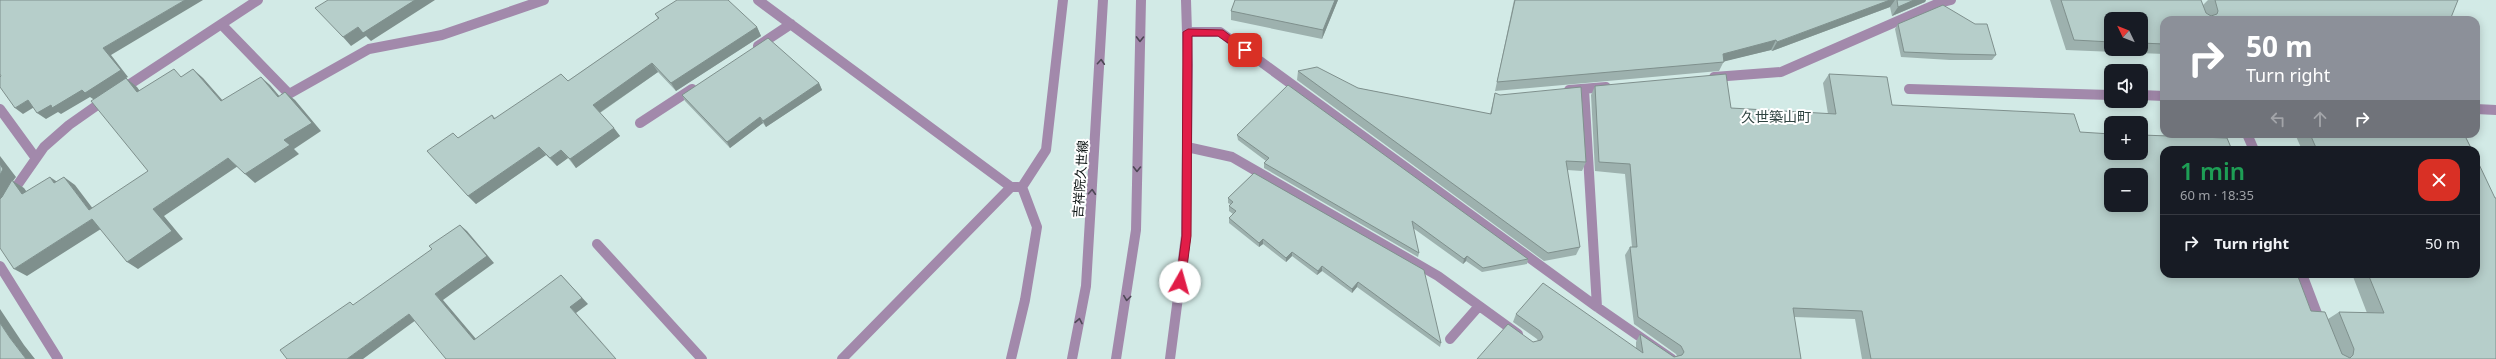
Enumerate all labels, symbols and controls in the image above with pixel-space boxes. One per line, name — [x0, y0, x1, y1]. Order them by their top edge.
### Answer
north arrow — [2104, 12, 2148, 56]
map controls — [2104, 12, 2148, 212]
text: 50 m — [2246, 27, 2313, 65]
icon: right — [2180, 32, 2232, 84]
pin — [1228, 33, 1262, 67]
one-way arrow — [1136, 36, 1144, 42]
icon: arrive — [1234, 39, 1256, 61]
one-way arrow — [1097, 59, 1106, 65]
text: Turn right — [2246, 63, 2330, 87]
button: sound — [2104, 64, 2148, 108]
district label: 久世築山町 — [1741, 107, 1811, 126]
icon: left — [2267, 108, 2289, 130]
icon: ahead — [2309, 108, 2331, 130]
icon: right — [2351, 108, 2373, 130]
button: + — [2104, 116, 2148, 160]
street label: 吉祥院久世線 — [1068, 139, 1092, 219]
text: 1 min — [2180, 154, 2245, 187]
button: close — [2418, 159, 2460, 201]
one-way arrow — [1133, 166, 1141, 172]
button: − — [2104, 168, 2148, 212]
text: 60 m · 18:35 — [2180, 186, 2254, 204]
one-way arrow — [1088, 189, 1097, 195]
icon: right — [2180, 232, 2202, 254]
text: Turn right — [2214, 233, 2289, 253]
text: 50 m — [2425, 233, 2460, 253]
position arrow — [1159, 261, 1201, 303]
one-way arrow — [1123, 295, 1132, 301]
one-way arrow — [1074, 318, 1083, 324]

